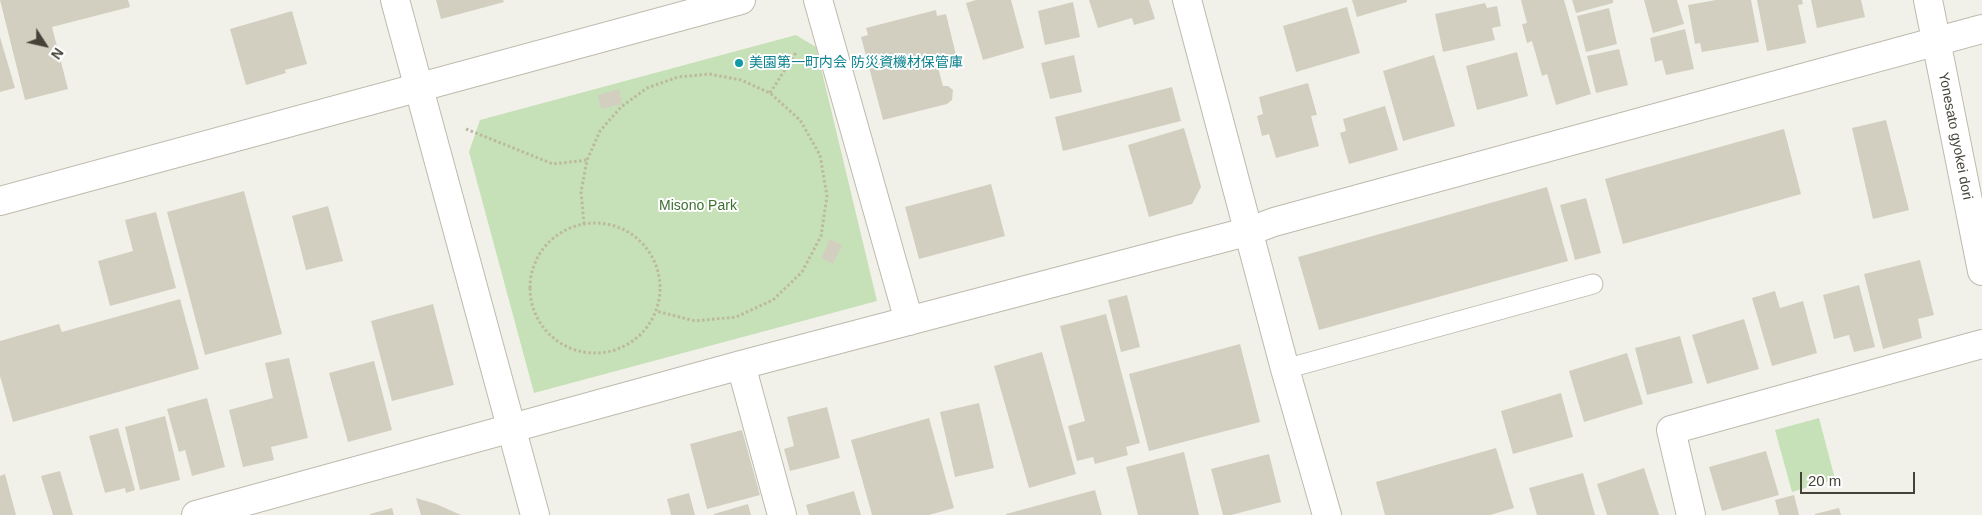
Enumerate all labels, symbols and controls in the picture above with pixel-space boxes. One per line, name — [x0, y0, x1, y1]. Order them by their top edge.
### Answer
north arrow — [20, 20, 70, 70]
text: N — [48, 45, 67, 62]
place label: 美園第一町内会 防災資機材保管庫 — [749, 55, 963, 71]
marker: 美園第一町内会 防災資機材保管庫 — [733, 57, 745, 69]
street label: Yonesato gyokei dori — [1934, 71, 1976, 201]
park label: Misono Park — [659, 198, 737, 214]
scale bar — [1802, 462, 1917, 494]
text: 20 m — [1808, 472, 1841, 489]

